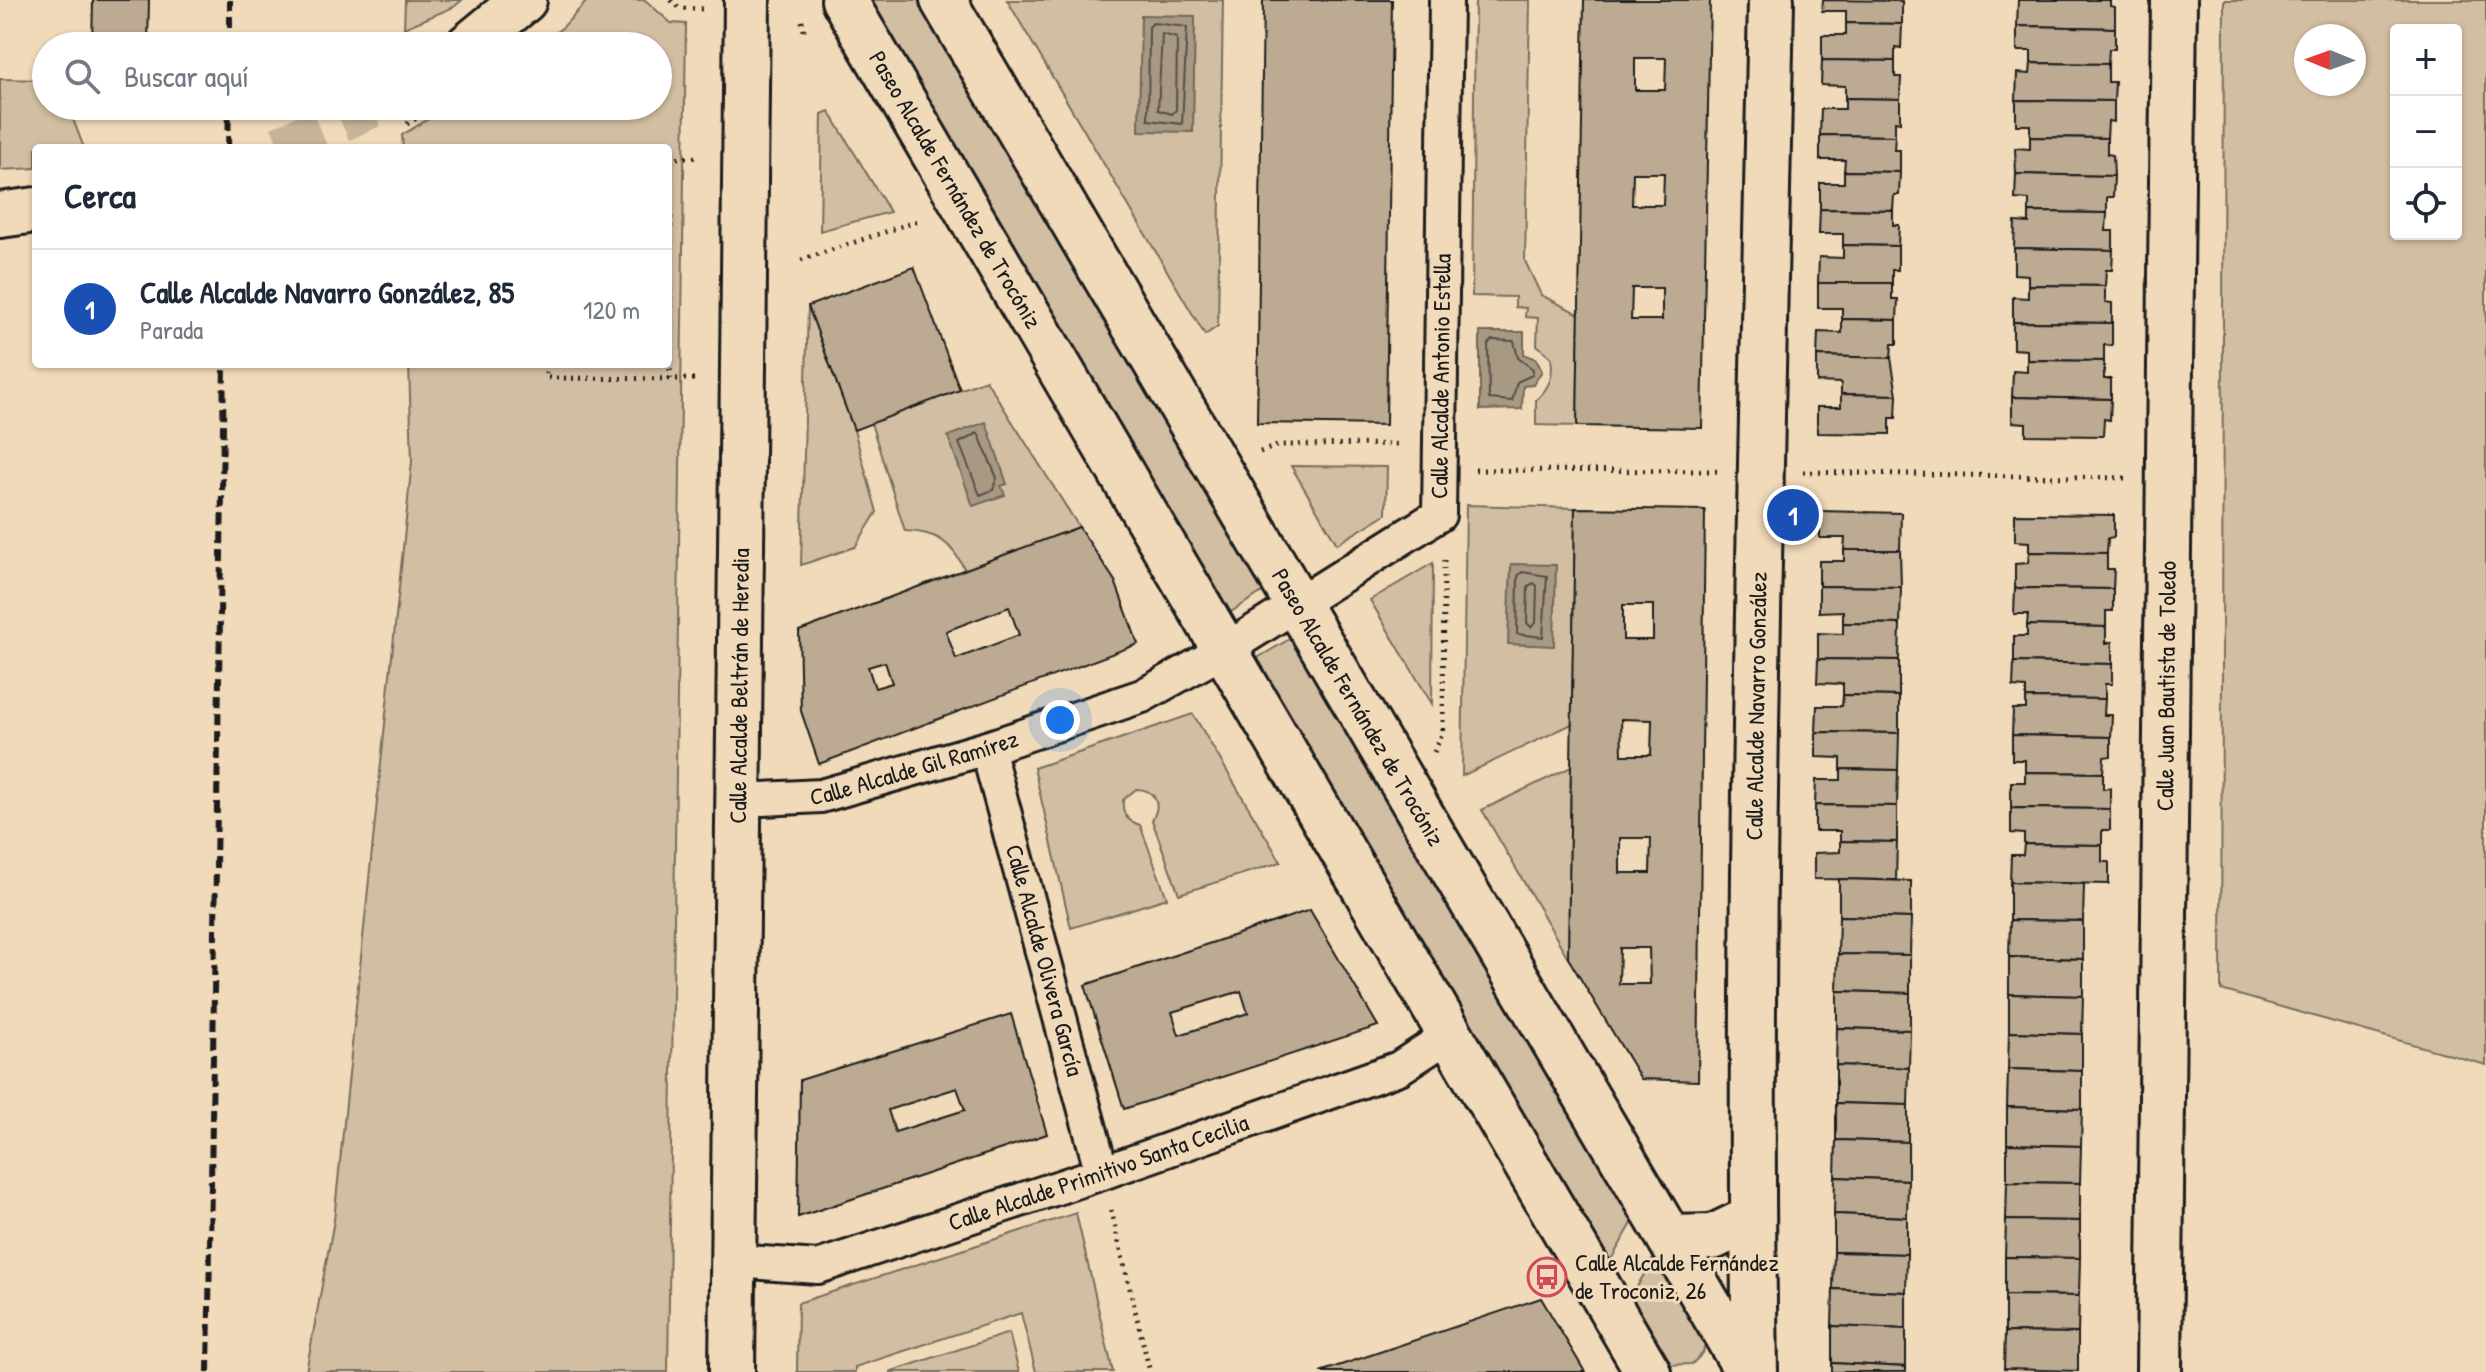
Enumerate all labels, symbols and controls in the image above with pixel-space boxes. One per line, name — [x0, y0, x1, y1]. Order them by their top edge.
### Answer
north arrow — [2294, 24, 2366, 96]
map controls — [2390, 24, 2462, 240]
button: + — [2390, 24, 2462, 96]
search box — [32, 32, 672, 120]
street label: Paseo Alcalde Fernández de Trocóniz — [862, 45, 1050, 334]
icon: search — [60, 54, 104, 98]
text: Buscar aquí — [124, 56, 249, 96]
button: − — [2390, 96, 2462, 168]
button: locate — [2390, 168, 2462, 240]
text: Cerca — [64, 173, 136, 219]
street label: Calle Alcalde Antonio Estella — [1422, 253, 1458, 499]
text: Calle Alcalde Navarro González, 85 — [140, 272, 514, 312]
text: 1 — [85, 292, 95, 327]
text: 120 m — [583, 292, 640, 327]
text: Parada — [140, 312, 203, 347]
pin: 1 — [1767, 485, 1819, 545]
street label: Calle Alcalde Beltrán de Heredia — [721, 548, 756, 824]
street label: Calle Juan Bautista de Toledo — [2148, 561, 2183, 811]
street label: Paseo Alcalde Fernández de Trocóniz — [1265, 562, 1453, 851]
street label: Calle Alcalde Navarro González — [1737, 571, 1774, 841]
your location — [1040, 700, 1080, 740]
street label: Calle Alcalde Gil Ramírez — [809, 722, 1022, 812]
street label: Calle Alcalde Olivera García — [999, 841, 1092, 1079]
street label: Calle Alcalde Primitivo Santa Cecilia — [944, 1106, 1252, 1238]
place label: Calle Alcalde Fernández de Troconiz, 26 — [1575, 1246, 1779, 1306]
bus stop icon: Calle Alcalde Fernández de Troconiz, 26 — [1526, 1256, 1568, 1298]

